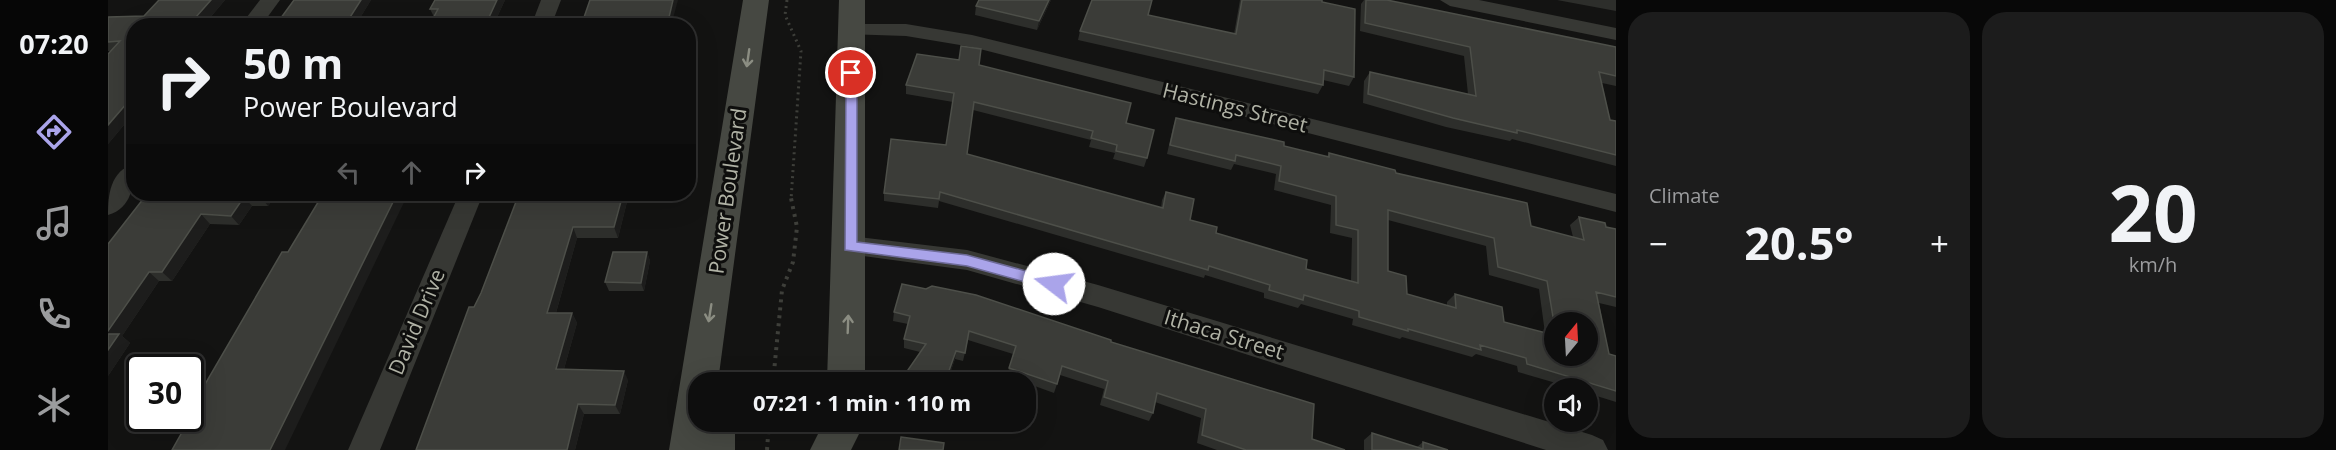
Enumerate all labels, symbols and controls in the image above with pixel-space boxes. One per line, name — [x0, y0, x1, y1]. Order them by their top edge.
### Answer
text: 07:20 — [19, 25, 89, 62]
text: 50 m — [243, 34, 343, 91]
icon: right — [144, 42, 222, 120]
one-way arrow — [742, 47, 753, 67]
pin — [825, 47, 876, 98]
icon: arrive — [834, 56, 867, 89]
street label: Hastings Street — [1160, 76, 1311, 139]
text: Power Boulevard — [243, 88, 458, 125]
street label: Power Boulevard — [702, 106, 753, 276]
icon: directions — [33, 111, 75, 153]
icon: left — [332, 156, 365, 189]
icon: ahead — [395, 156, 428, 189]
icon: right — [458, 156, 491, 189]
text: 20 — [2108, 159, 2198, 265]
text: Climate — [1649, 182, 1720, 209]
icon: music — [33, 202, 75, 244]
text: 20.5° — [1744, 212, 1854, 273]
text: − — [1649, 221, 1668, 266]
text: + — [1930, 221, 1949, 266]
text: km/h — [2129, 251, 2177, 278]
position arrow — [1022, 252, 1086, 316]
street label: David Drive — [381, 264, 451, 379]
icon: phone — [33, 293, 75, 335]
one-way arrow — [704, 303, 715, 322]
street label: Ithaca Street — [1161, 303, 1288, 366]
north arrow — [1544, 312, 1598, 366]
map controls — [1544, 312, 1598, 432]
one-way arrow — [842, 315, 853, 335]
speed limit sign: 30 — [126, 354, 204, 432]
button: sound — [1544, 378, 1598, 432]
icon: climate — [33, 384, 75, 426]
text: 07:21 · 1 min · 110 m — [753, 387, 971, 417]

